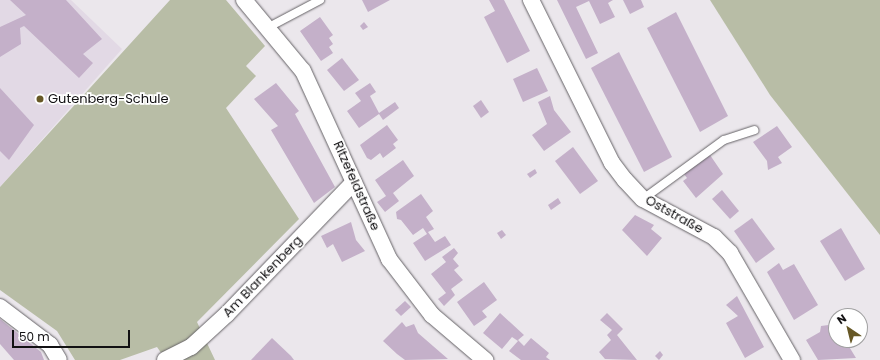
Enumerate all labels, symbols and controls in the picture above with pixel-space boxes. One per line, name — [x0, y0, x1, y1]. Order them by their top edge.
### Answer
place label: Gutenberg-Schule — [48, 91, 169, 107]
marker: Gutenberg-Schule — [35, 94, 45, 104]
street label: Ritzefeldstraße — [329, 139, 383, 233]
street label: Oststraße — [642, 193, 706, 237]
street label: Am Blankenberg — [220, 233, 306, 321]
north arrow — [828, 308, 868, 348]
text: N — [834, 310, 850, 328]
scale bar — [14, 322, 132, 348]
text: 50 m — [19, 328, 50, 345]

